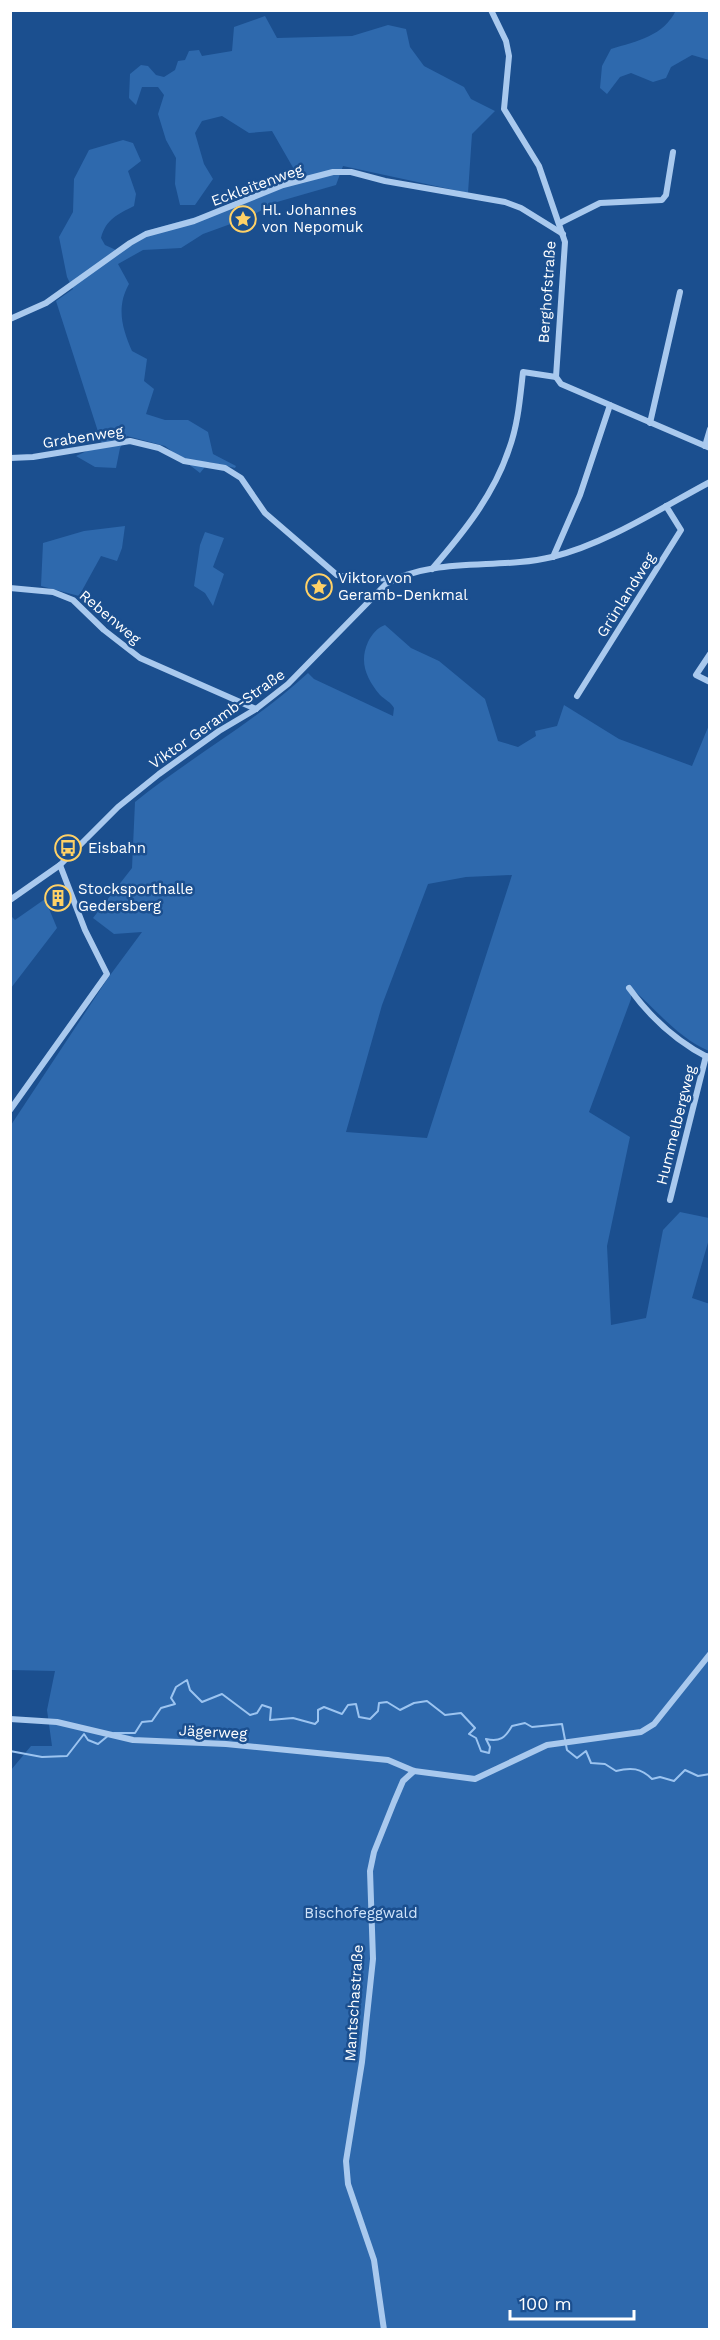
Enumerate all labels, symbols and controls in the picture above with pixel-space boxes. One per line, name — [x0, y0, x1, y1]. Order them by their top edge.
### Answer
street label: Eckleitenweg — [209, 160, 305, 210]
place label: Hl. Johannes von Nepomuk — [262, 201, 364, 236]
place icon: Hl. Johannes von Nepomuk — [228, 204, 258, 234]
street label: Berghofstraße — [534, 240, 560, 344]
street label: Grabenweg — [41, 422, 125, 452]
street label: Grünlandweg — [593, 549, 659, 641]
place label: Viktor von Geramb-Denkmal — [338, 569, 468, 604]
place icon: Viktor von Geramb-Denkmal — [304, 572, 334, 602]
street label: Rebenweg — [76, 586, 144, 648]
street label: Viktor Geramb-Straße — [146, 665, 288, 773]
bus stop icon: Eisbahn — [53, 833, 83, 863]
place label: Eisbahn — [88, 839, 146, 857]
place label: Stocksporthalle Gedersberg — [78, 880, 194, 915]
building icon: Stocksporthalle Gedersberg — [43, 883, 73, 913]
street label: Hummelbergweg — [652, 1063, 700, 1187]
street label: Jägerweg — [178, 1721, 248, 1743]
park label: Bischofeggwald — [304, 1904, 418, 1922]
street label: Mantschastraße — [341, 1944, 367, 2062]
scale bar — [510, 2283, 634, 2321]
text: 100 m — [519, 2293, 572, 2314]

